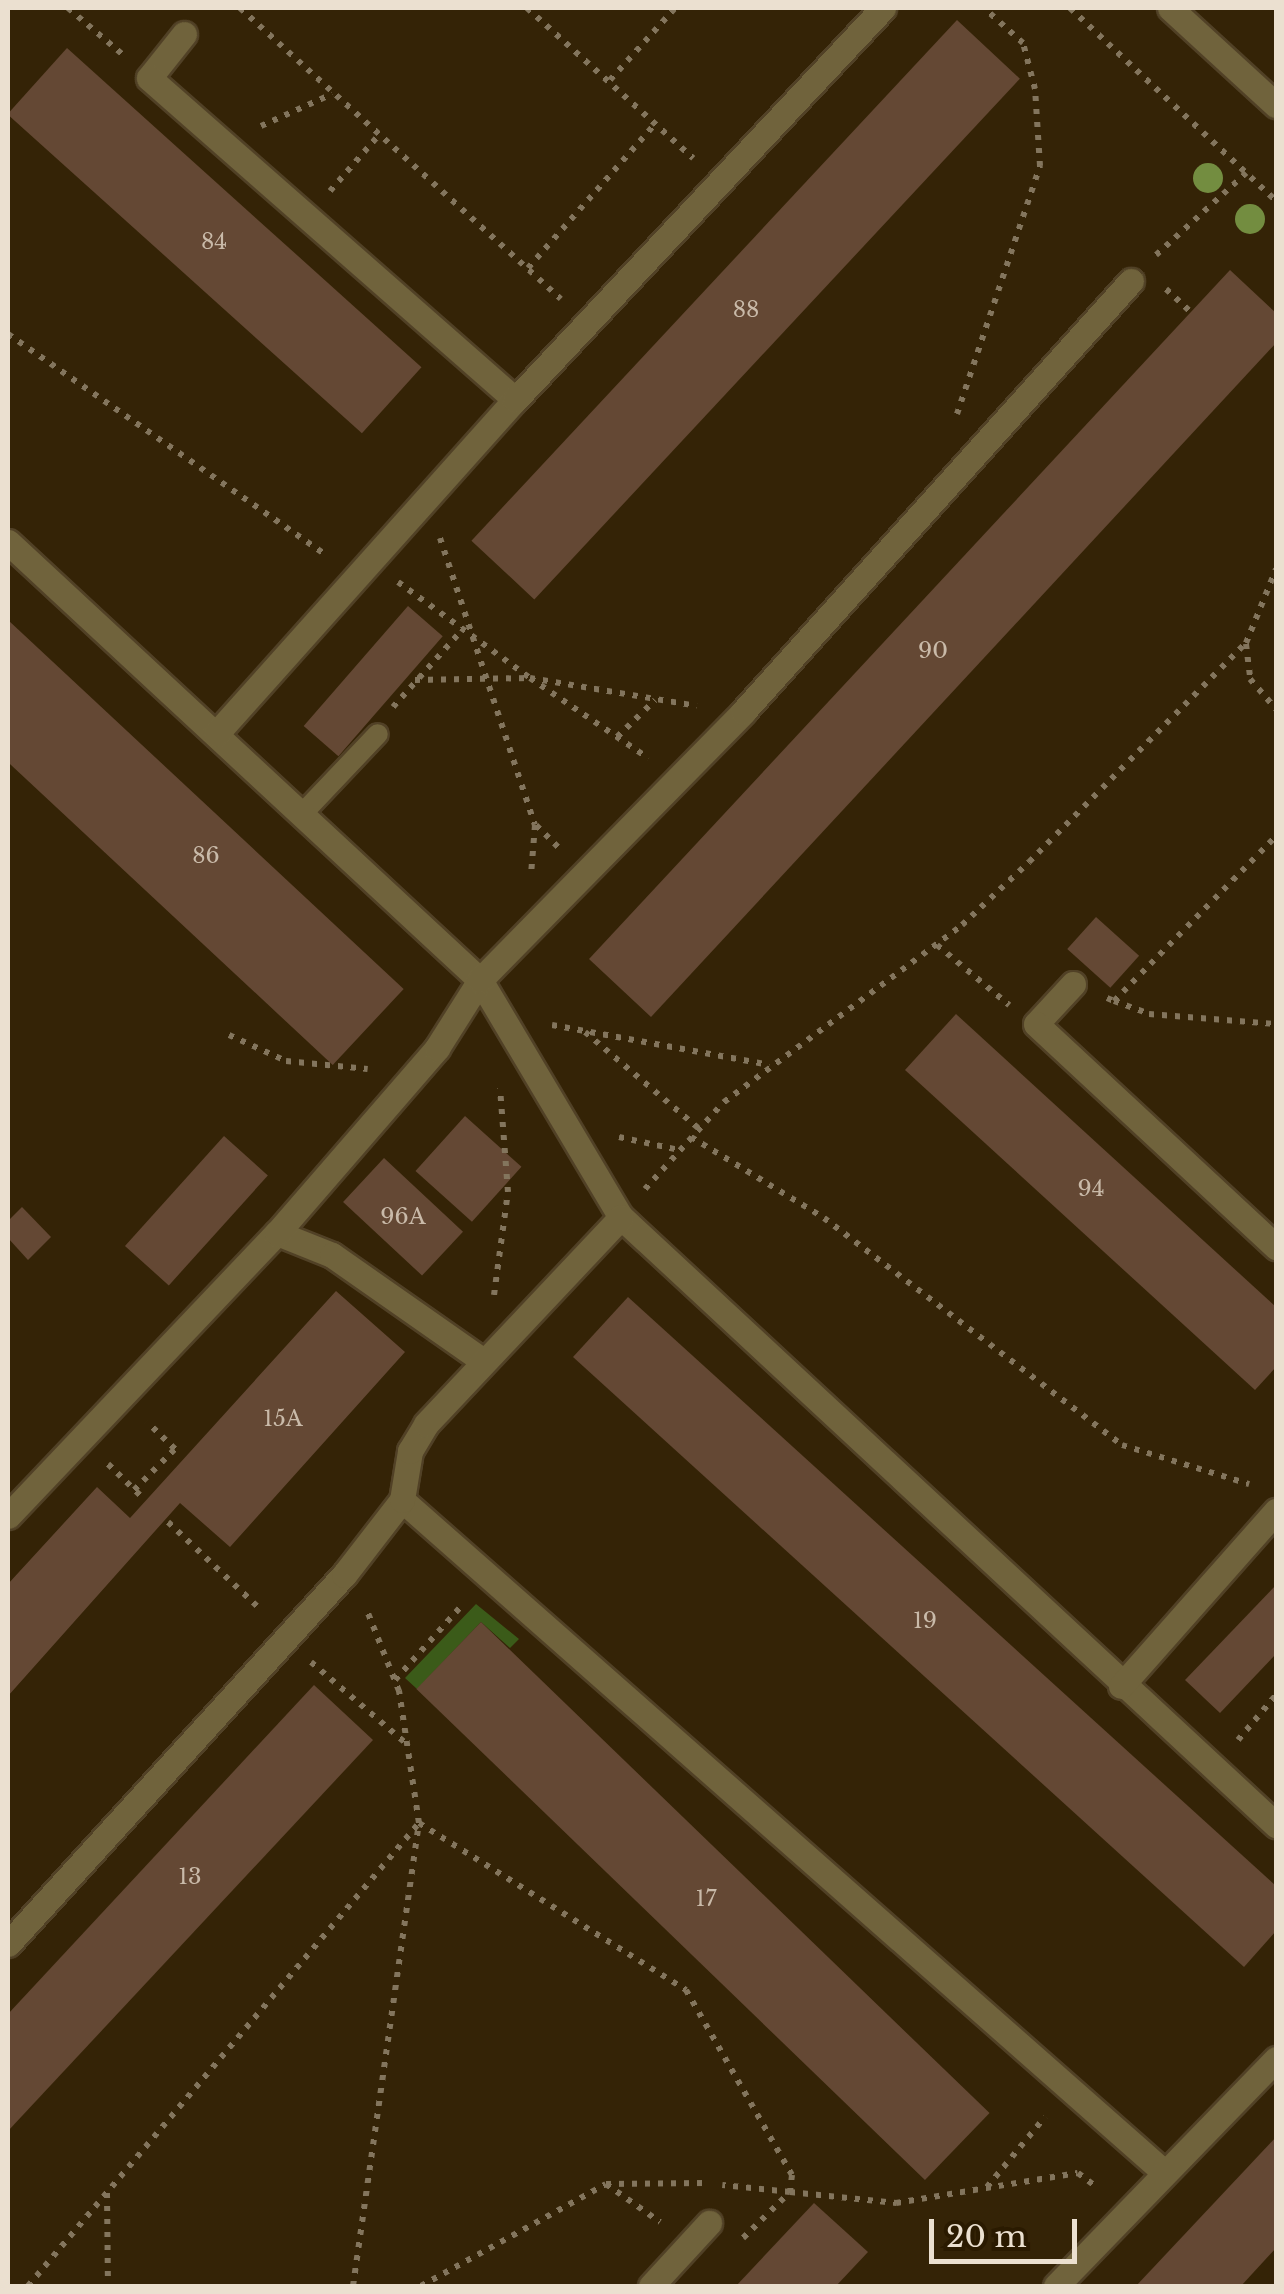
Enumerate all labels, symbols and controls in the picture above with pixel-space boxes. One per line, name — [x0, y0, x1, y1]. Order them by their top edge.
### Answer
house number: 84 — [201, 229, 227, 255]
house number: 88 — [733, 297, 759, 323]
house number: 90 — [918, 638, 948, 664]
house number: 86 — [192, 843, 220, 869]
house number: 94 — [1077, 1176, 1105, 1202]
house number: 96A — [380, 1204, 426, 1230]
house number: 15A — [263, 1406, 303, 1432]
house number: 19 — [913, 1608, 937, 1634]
house number: 13 — [178, 1864, 202, 1890]
house number: 17 — [696, 1886, 716, 1912]
scale bar — [934, 2199, 1082, 2261]
text: 20 m — [946, 2218, 1027, 2255]

